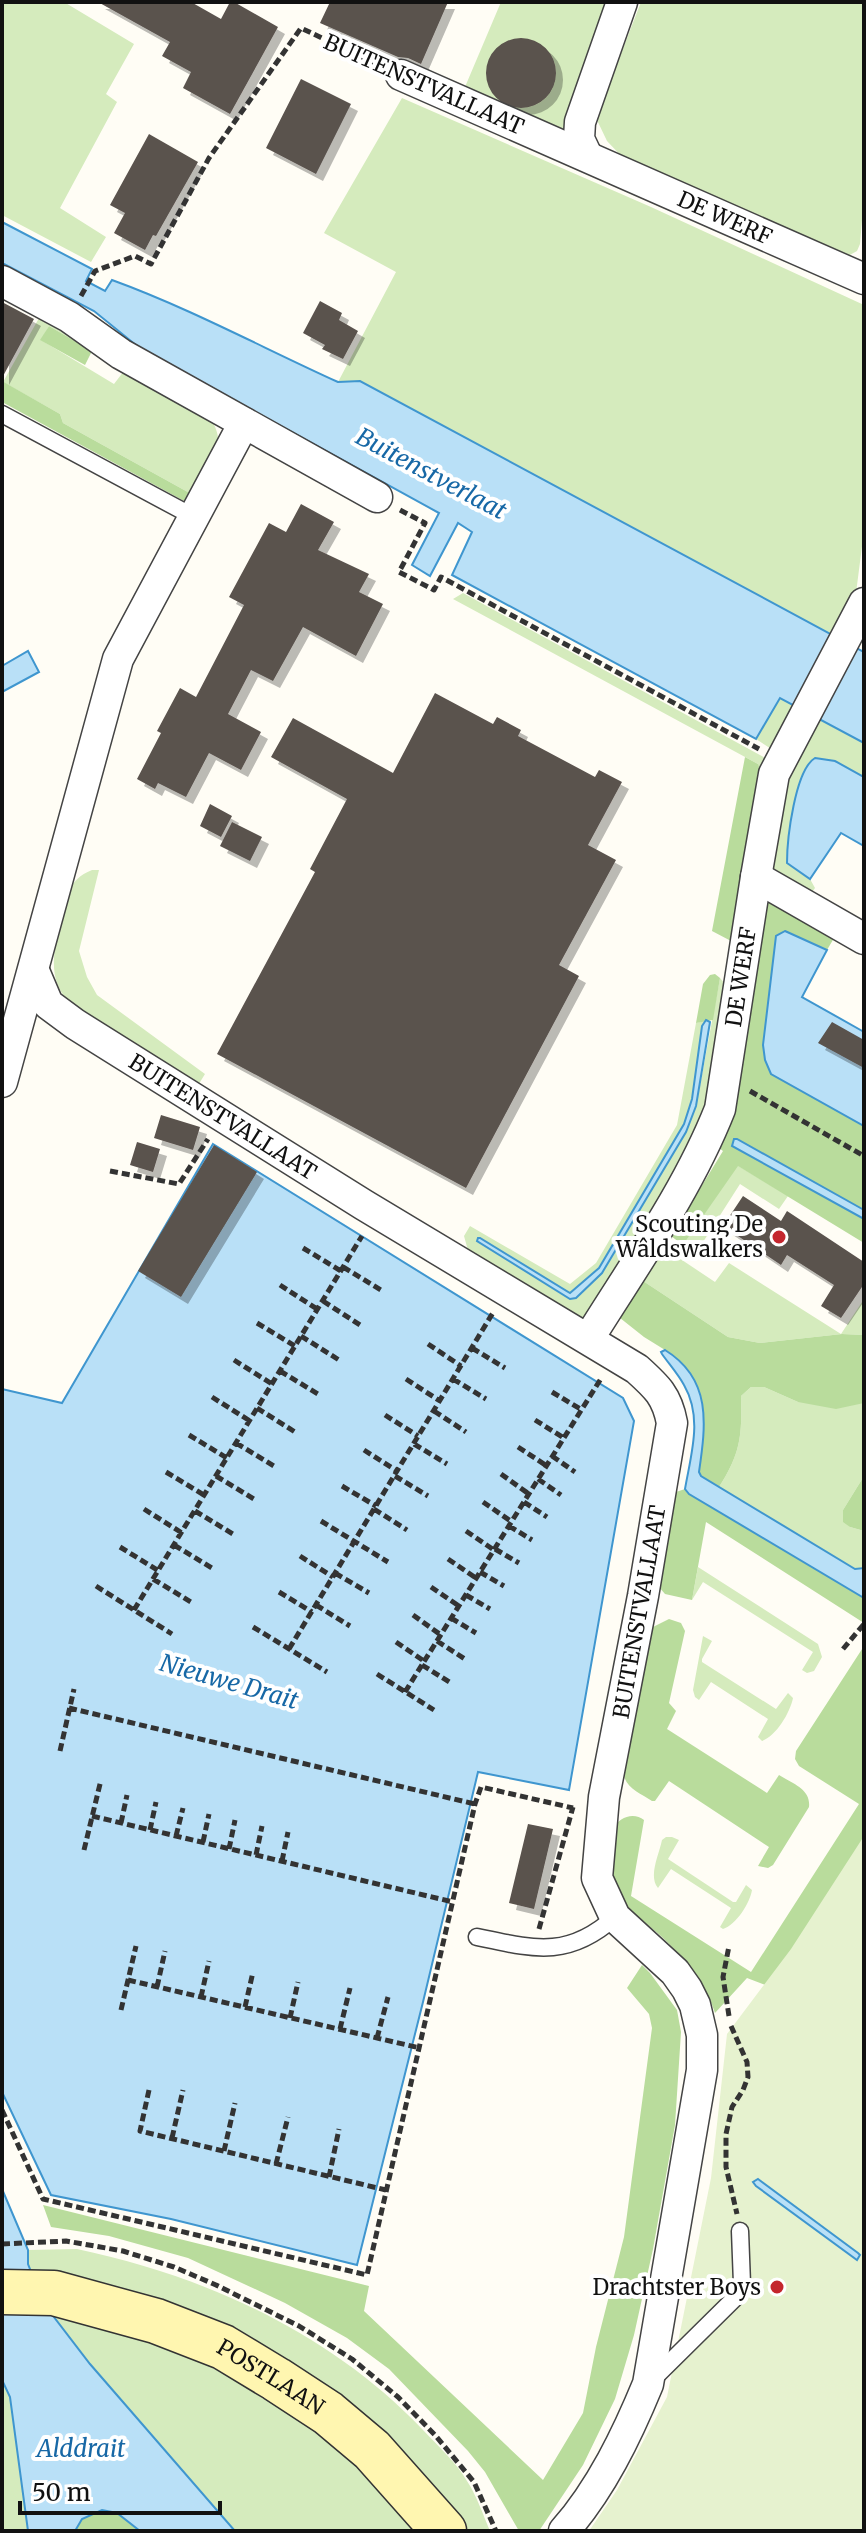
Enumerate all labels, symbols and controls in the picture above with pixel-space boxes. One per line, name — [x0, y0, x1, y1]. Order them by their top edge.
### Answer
street label: BUITENSTVALLAAT — [320, 27, 528, 141]
street label: DE WERF — [673, 185, 777, 251]
water label: Buitenstverlaat — [351, 421, 512, 527]
street label: DE WERF — [719, 925, 762, 1029]
street label: BUITENSTVALLAAT — [124, 1047, 322, 1186]
place label: Scouting De Wâldswalkers — [615, 1210, 763, 1263]
marker: Scouting De Wâldswalkers — [770, 1228, 788, 1246]
street label: BUITENSTVALLAAT — [606, 1503, 672, 1721]
water label: Nieuwe Drait — [156, 1647, 303, 1716]
place label: Drachtster Boys — [592, 2273, 761, 2301]
marker: Drachtster Boys — [768, 2278, 786, 2296]
street label: POSTLAAN — [212, 2333, 330, 2421]
water label: Alddrait — [35, 2433, 126, 2464]
scale bar — [20, 2465, 220, 2515]
text: 50 m — [32, 2477, 91, 2508]

